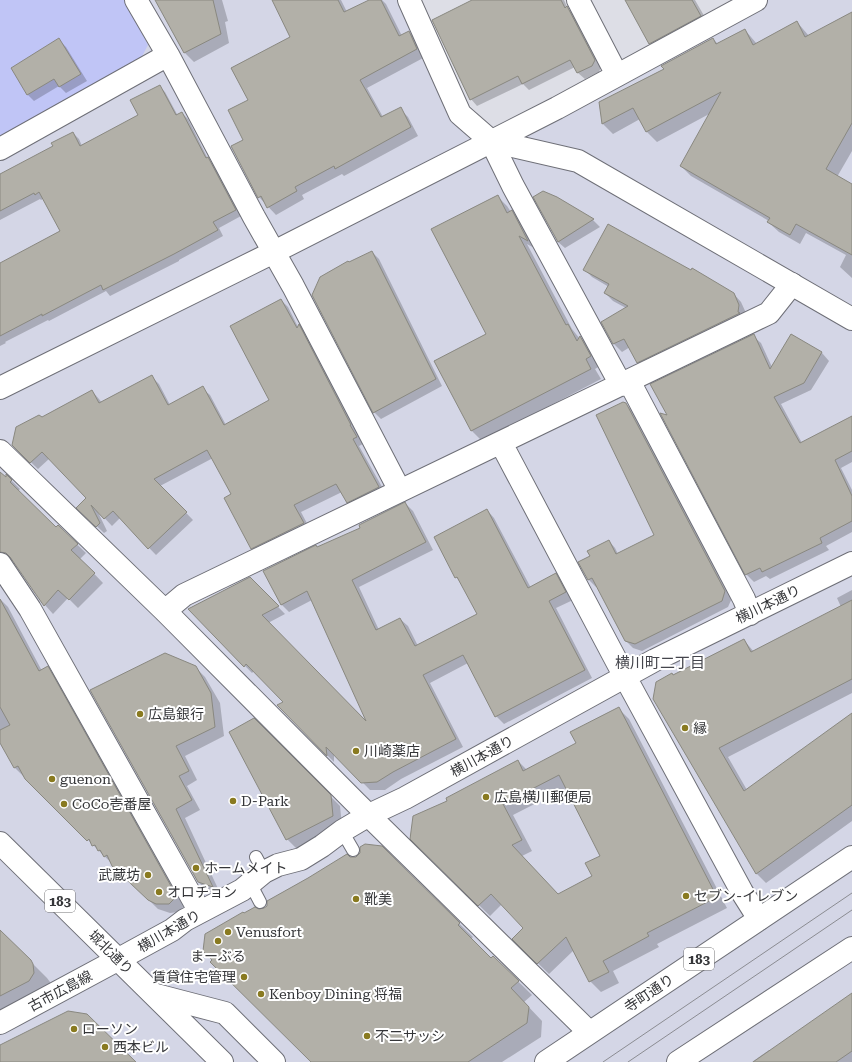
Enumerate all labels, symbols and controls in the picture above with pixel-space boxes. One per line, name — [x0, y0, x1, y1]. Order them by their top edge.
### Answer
street label: 横川本通り — [733, 581, 803, 627]
district label: 横川町二丁目 — [615, 654, 705, 672]
place label: 広島銀行 — [148, 706, 204, 722]
marker: 広島銀行 — [135, 709, 145, 719]
place label: 縁 — [693, 720, 707, 736]
marker: 縁 — [680, 723, 690, 733]
street label: 横川本通り — [448, 732, 516, 780]
place label: 川崎薬店 — [364, 743, 420, 759]
marker: 川崎薬店 — [351, 746, 361, 756]
place label: guenon — [60, 771, 111, 787]
marker: guenon — [47, 774, 57, 784]
place label: 広島横川郵便局 — [494, 789, 592, 805]
marker: 広島横川郵便局 — [481, 792, 491, 802]
place label: D-Park — [241, 793, 289, 809]
place label: CoCo壱番屋 — [72, 796, 151, 812]
marker: D-Park — [228, 796, 238, 806]
marker: CoCo壱番屋 — [59, 799, 69, 809]
place label: ホームメイト — [204, 860, 288, 876]
marker: ホームメイト — [191, 863, 201, 873]
place label: 武蔵坊 — [98, 867, 140, 883]
marker: 武蔵坊 — [143, 870, 153, 880]
place label: オロチョン — [167, 884, 237, 900]
marker: オロチョン — [154, 887, 164, 897]
place label: セブン-イレブン — [694, 888, 798, 904]
road number: 183 — [45, 890, 75, 912]
place label: 靴美 — [364, 891, 392, 907]
marker: セブン-イレブン — [681, 891, 691, 901]
marker: 靴美 — [351, 894, 361, 904]
street label: 横川本通り — [135, 907, 203, 955]
place label: Venusfort — [236, 924, 302, 940]
street label: 城北通り — [86, 927, 136, 977]
marker: Venusfort — [223, 927, 233, 937]
marker: まーぶる — [213, 936, 223, 946]
place label: まーぶる — [190, 948, 246, 964]
road number: 183 — [684, 948, 714, 970]
street label: 古市広島線 — [25, 968, 95, 1014]
place label: 賃貸住宅管理 — [152, 969, 236, 985]
street label: 寺町通り — [621, 971, 677, 1015]
marker: 賃貸住宅管理 — [239, 972, 249, 982]
place label: Kenboy Dining 将福 — [269, 986, 402, 1002]
marker: Kenboy Dining 将福 — [256, 989, 266, 999]
place label: ローソン — [82, 1021, 138, 1037]
marker: ローソン — [69, 1024, 79, 1034]
place label: 不二サッシ — [375, 1028, 445, 1044]
marker: 不二サッシ — [362, 1031, 372, 1041]
place label: 西本ビル — [113, 1039, 169, 1055]
marker: 西本ビル — [100, 1042, 110, 1052]

